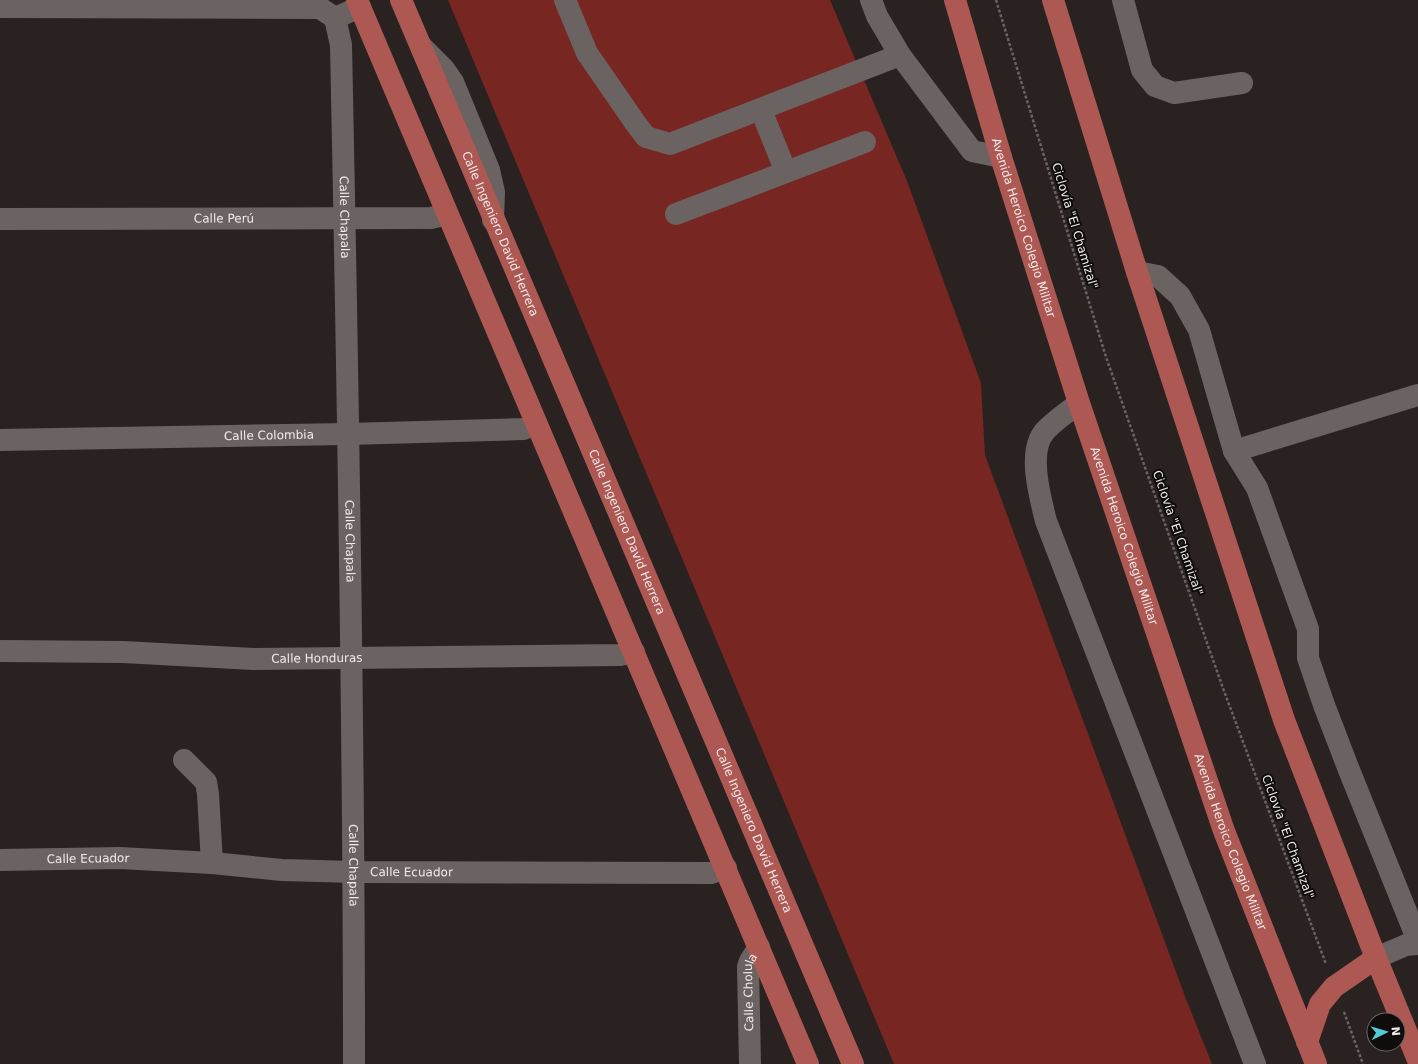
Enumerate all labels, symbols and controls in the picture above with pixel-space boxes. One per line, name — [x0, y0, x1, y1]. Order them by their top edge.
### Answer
street label: Avenida Heroico Colegio Militar — [989, 137, 1058, 319]
street label: Calle Ingeniero David Herrera — [459, 149, 542, 318]
street label: Ciclovía "El Chamizal" — [1049, 161, 1101, 291]
street label: Calle Chapala — [337, 176, 352, 259]
street label: Calle Perú — [194, 211, 254, 226]
street label: Calle Colombia — [224, 428, 314, 443]
street label: Avenida Heroico Colegio Militar — [1087, 445, 1161, 627]
street label: Calle Ingeniero David Herrera — [586, 447, 668, 617]
street label: Ciclovía "El Chamizal" — [1150, 468, 1206, 598]
street label: Calle Chapala — [342, 500, 358, 583]
street label: Calle Honduras — [271, 651, 363, 666]
street label: Calle Ingeniero David Herrera — [712, 746, 795, 915]
street label: Avenida Heroico Colegio Militar — [1191, 752, 1270, 932]
street label: Ciclovía "El Chamizal" — [1259, 773, 1317, 901]
street label: Calle Chapala — [346, 824, 361, 907]
street label: Calle Ecuador — [47, 851, 130, 866]
street label: Calle Ecuador — [370, 865, 453, 879]
street label: Calle Cholula — [741, 950, 760, 1031]
north arrow — [1366, 1012, 1406, 1052]
text: N — [1389, 1026, 1402, 1036]

